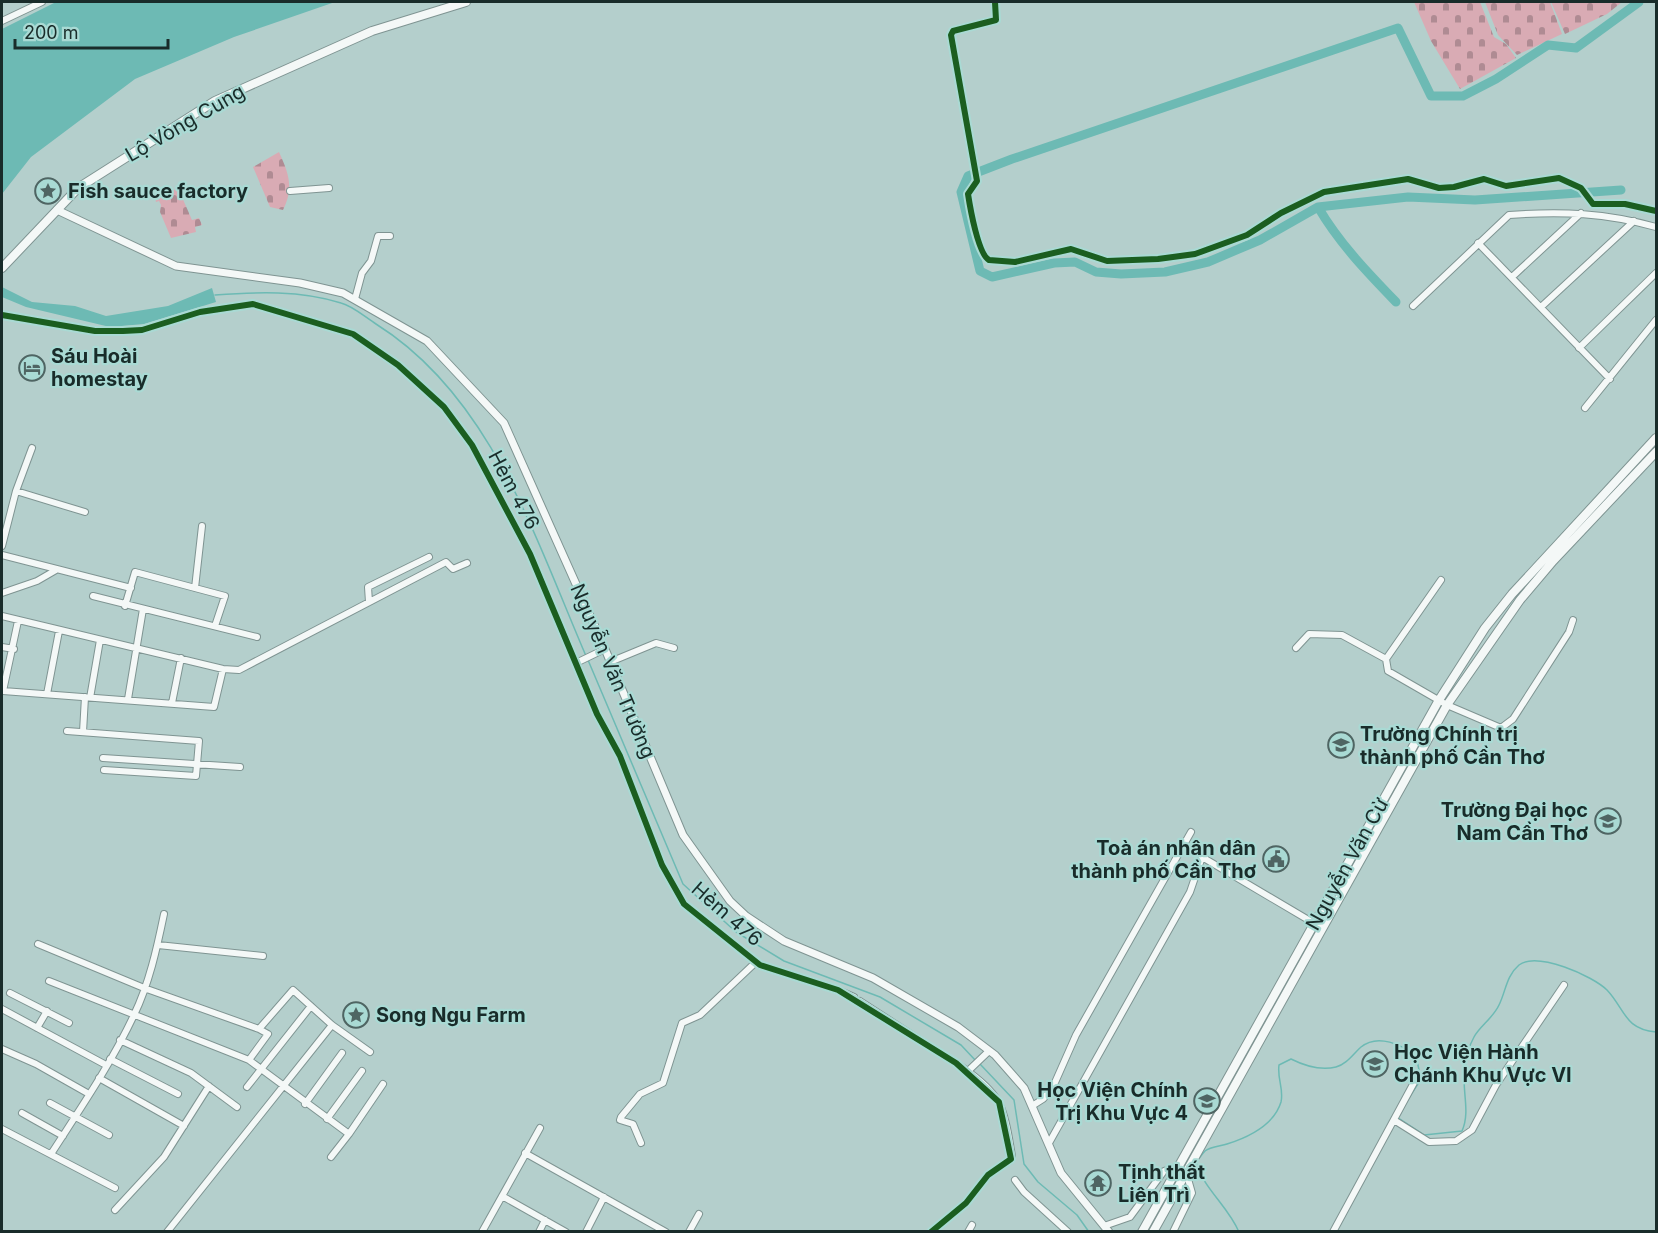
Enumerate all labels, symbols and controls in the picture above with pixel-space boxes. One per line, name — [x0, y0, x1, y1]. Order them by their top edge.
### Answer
scale bar — [15, 12, 168, 50]
text: 200 m — [24, 22, 79, 43]
street label: Lộ Vòng Cung — [121, 79, 249, 167]
place icon: Fish sauce factory — [33, 176, 63, 206]
place label: Fish sauce factory — [68, 179, 248, 203]
place label: Sáu Hoài homestay — [51, 344, 148, 391]
hotel icon: Sáu Hoài homestay — [17, 353, 47, 383]
street label: Hẻm 476 — [483, 446, 545, 534]
street label: Nguyễn Văn Trường — [565, 580, 661, 762]
place label: Trường Chính trị thành phố Cần Thơ — [1360, 722, 1546, 769]
school or university icon: Trường Chính trị thành phố Cần Thơ — [1326, 730, 1356, 760]
street label: Nguyễn Văn Cừ — [1301, 794, 1393, 934]
place label: Trường Đại học Nam Cần Thơ — [1441, 798, 1589, 845]
school or university icon: Trường Đại học Nam Cần Thơ — [1593, 806, 1623, 836]
place label: Toà án nhân dân thành phố Cần Thơ — [1071, 836, 1257, 883]
public building icon: Toà án nhân dân thành phố Cần Thơ — [1261, 844, 1291, 874]
street label: Hẻm 476 — [687, 877, 767, 951]
place icon: Song Ngu Farm — [341, 1000, 371, 1030]
place label: Song Ngu Farm — [376, 1003, 526, 1027]
place label: Học Viện Hành Chánh Khu Vực VI — [1394, 1040, 1572, 1087]
school or university icon: Học Viện Hành Chánh Khu Vực VI — [1360, 1049, 1390, 1079]
place label: Học Viện Chính Trị Khu Vực 4 — [1037, 1078, 1188, 1125]
school or university icon: Học Viện Chính Trị Khu Vực 4 — [1192, 1086, 1222, 1116]
place label: Tịnh thất Liên Trì — [1118, 1160, 1205, 1207]
temple icon: Tịnh thất Liên Trì — [1083, 1168, 1113, 1198]

